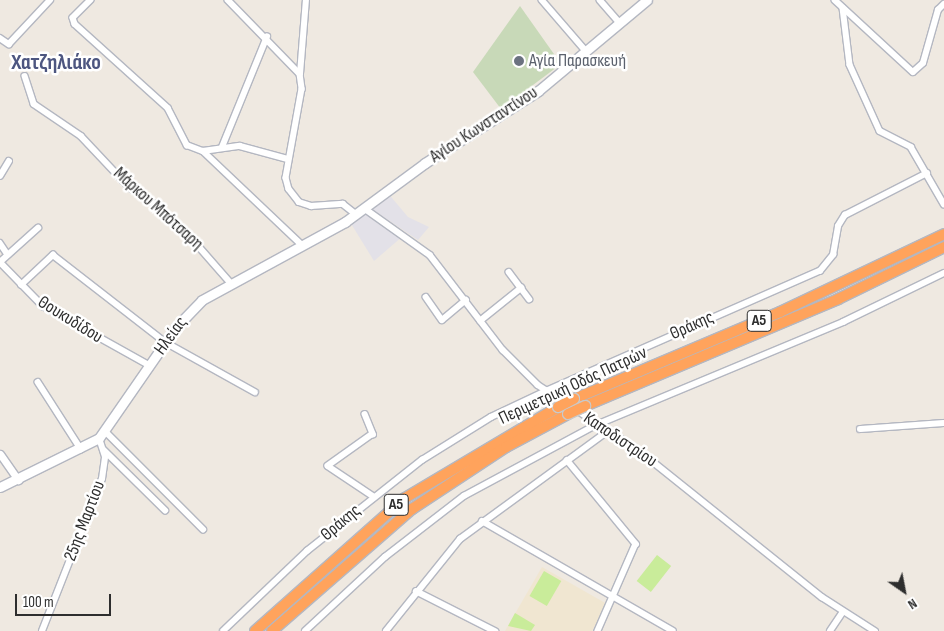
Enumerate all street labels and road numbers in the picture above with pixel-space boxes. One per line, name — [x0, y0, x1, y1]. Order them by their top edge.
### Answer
street label: Αγίου Κωνσταντίνου — [426, 82, 542, 168]
street label: Μάρκου Μπότσαρη — [109, 163, 207, 255]
street label: Θουκυδίδου — [34, 292, 106, 348]
street label: Θράκης — [667, 307, 717, 345]
road number: Α5 — [746, 308, 772, 334]
street label: Ηλείας — [150, 313, 192, 359]
street label: Περιμετρική Οδός Πατρών — [496, 342, 650, 430]
street label: Καποδιστρίου — [579, 408, 661, 472]
street label: 25ης Μαρτίου — [60, 478, 110, 564]
road number: Α5 — [384, 492, 408, 518]
street label: Θράκης — [317, 500, 365, 546]

